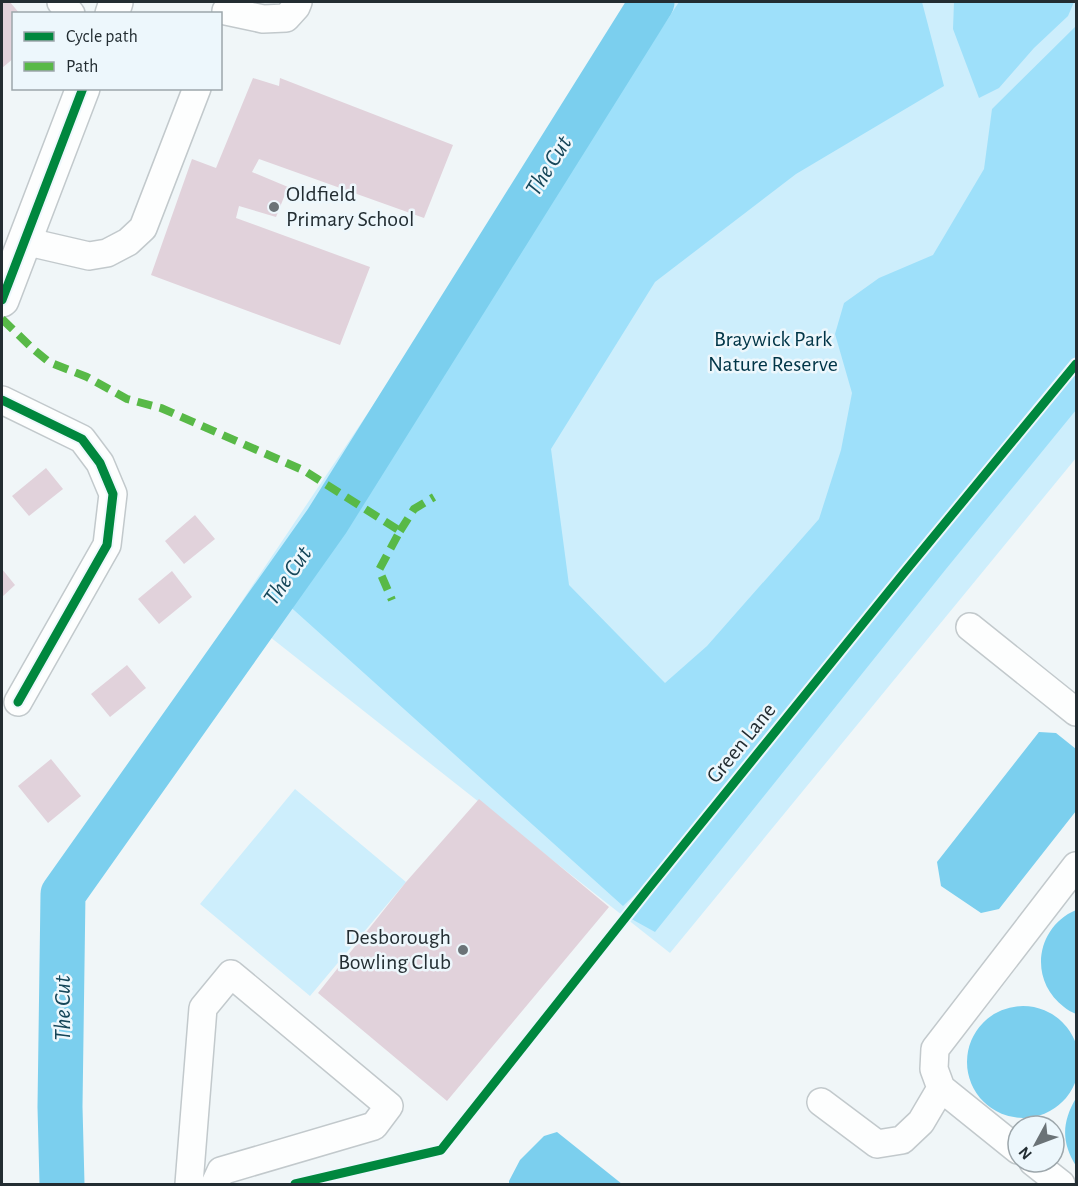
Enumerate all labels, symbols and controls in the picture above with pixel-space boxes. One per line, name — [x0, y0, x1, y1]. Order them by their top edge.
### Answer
legend — [12, 12, 222, 90]
text: Cycle path — [66, 28, 138, 46]
text: Path — [66, 58, 98, 76]
water label: The Cut — [521, 132, 577, 200]
place label: Oldfield Primary School — [286, 183, 414, 230]
marker: Oldfield Primary School — [267, 200, 281, 214]
park label: Braywick Park Nature Reserve — [708, 328, 838, 375]
water label: The Cut — [259, 542, 317, 610]
street label: Green Lane — [702, 699, 780, 787]
place label: Desborough Bowling Club — [338, 926, 451, 973]
marker: Desborough Bowling Club — [456, 943, 470, 957]
water label: The Cut — [51, 975, 75, 1041]
north arrow — [1006, 1114, 1066, 1174]
text: N — [1016, 1144, 1035, 1163]

